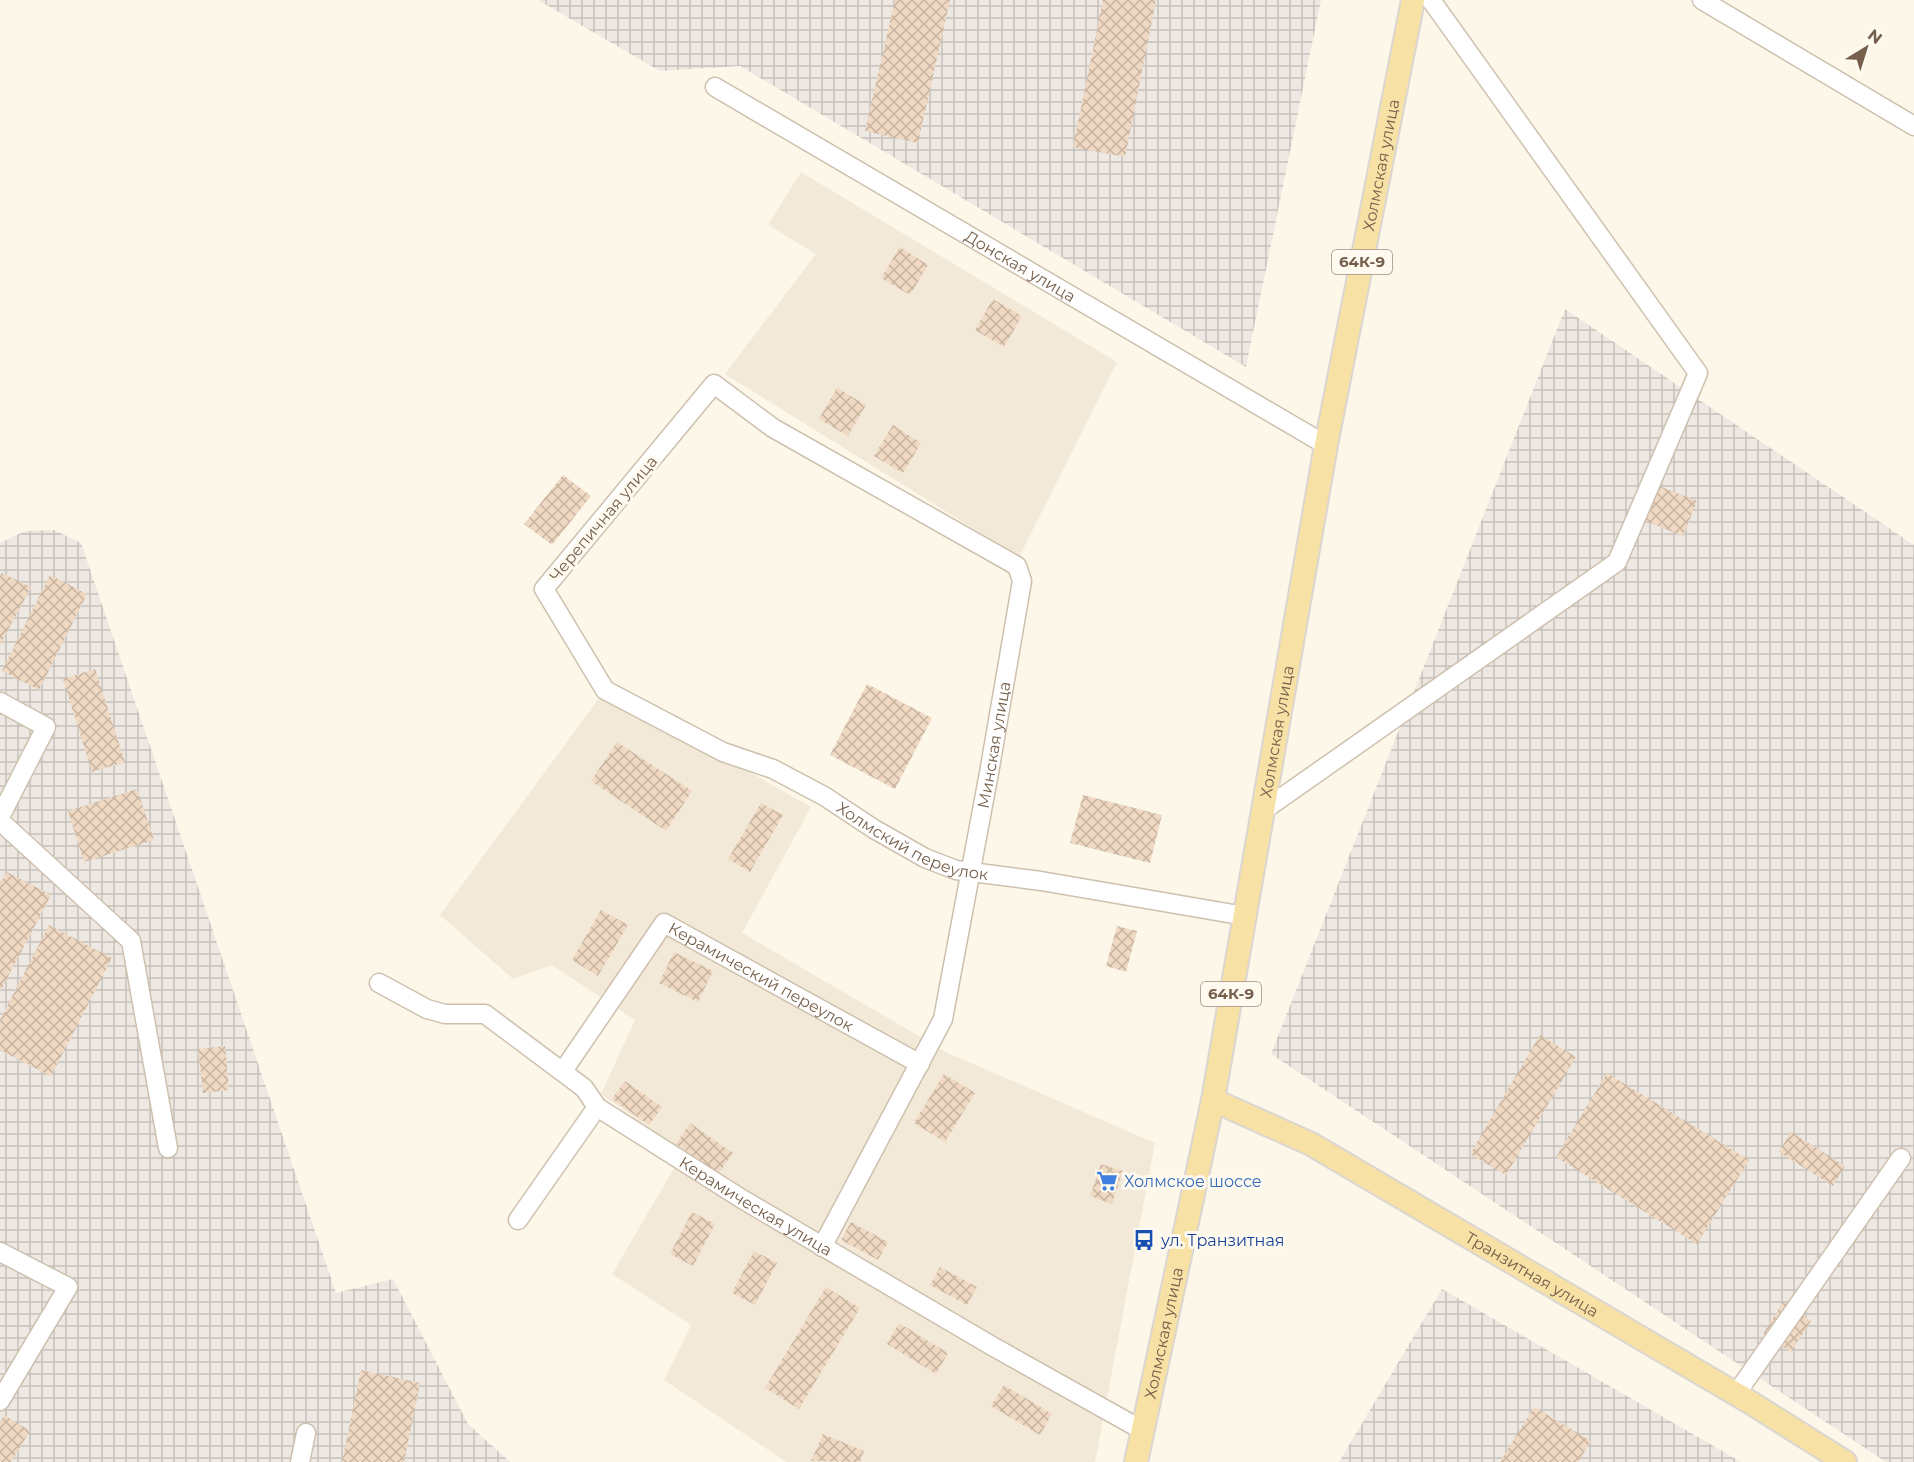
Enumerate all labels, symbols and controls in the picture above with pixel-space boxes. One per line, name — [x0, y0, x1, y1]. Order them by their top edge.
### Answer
north arrow — [1836, 18, 1896, 78]
text: N — [1864, 25, 1886, 48]
street label: Холмская улица — [1359, 97, 1403, 233]
street label: Донская улица — [962, 227, 1079, 306]
road number: 64К-9 — [1332, 250, 1392, 274]
street label: Черепичная улица — [545, 452, 661, 585]
street label: Холмская улица — [1256, 664, 1298, 799]
street label: Минская улица — [974, 680, 1015, 810]
street label: Холмский переулок — [833, 798, 990, 884]
street label: Керамический переулок — [665, 918, 857, 1036]
road number: 64К-9 — [1201, 982, 1261, 1006]
street label: Керамическая улица — [676, 1153, 835, 1260]
supermarket icon: Холмское шоссе — [1095, 1169, 1119, 1193]
place label: Холмское шоссе — [1124, 1172, 1262, 1191]
bus stop icon: ул. Транзитная — [1132, 1228, 1156, 1252]
street label: Транзитная улица — [1462, 1228, 1602, 1321]
place label: ул. Транзитная — [1160, 1231, 1284, 1250]
street label: Холмская улица — [1141, 1265, 1187, 1401]

